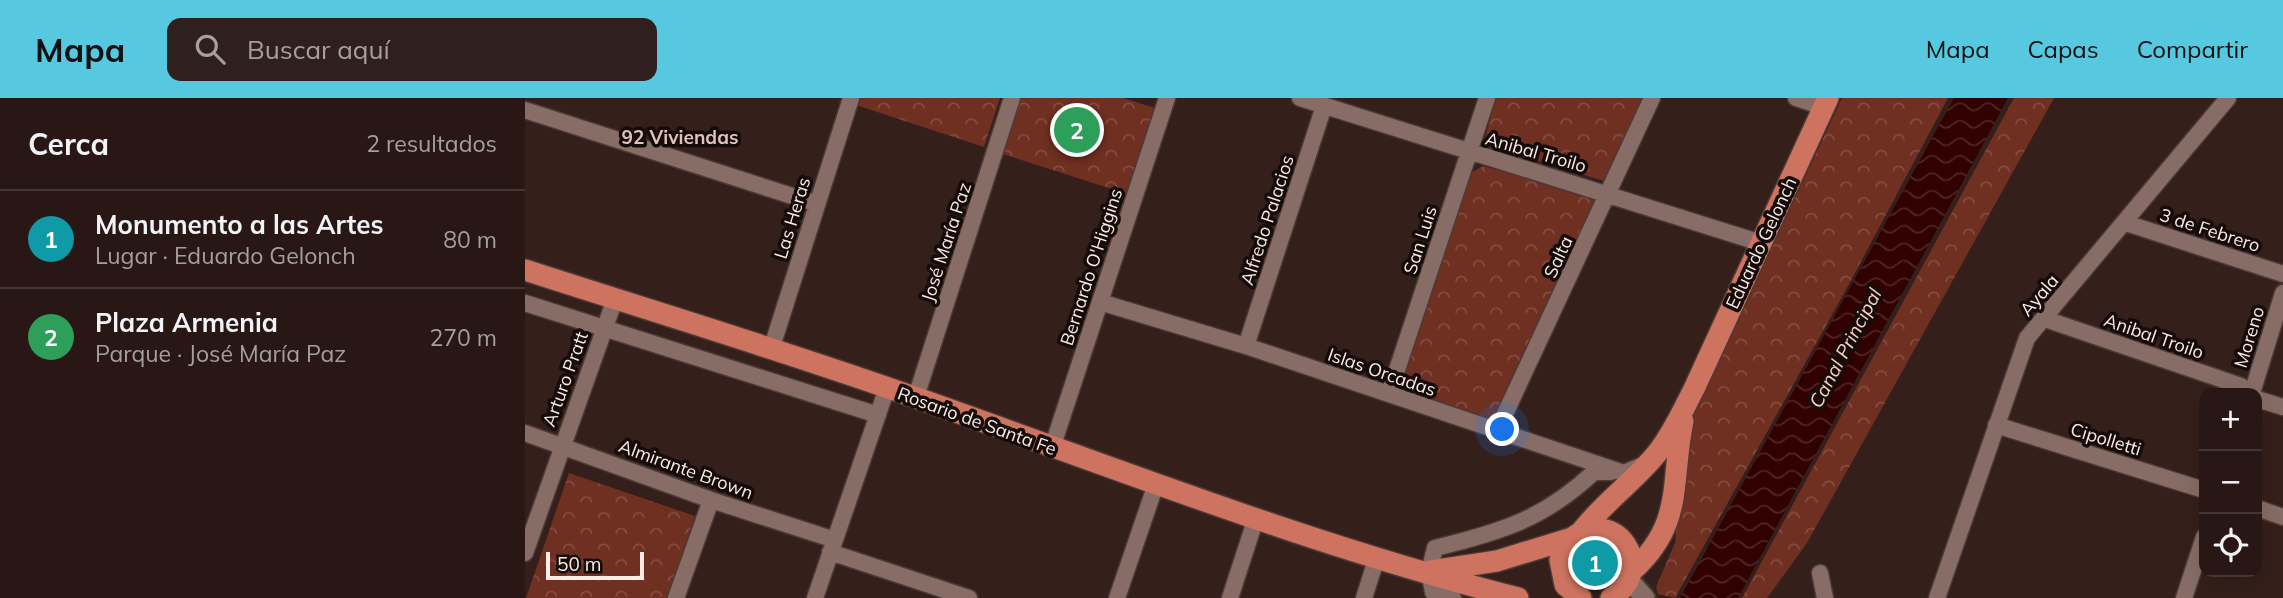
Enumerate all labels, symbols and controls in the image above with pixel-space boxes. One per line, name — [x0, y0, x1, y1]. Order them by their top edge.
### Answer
search box — [167, 18, 657, 81]
text: Mapa — [35, 29, 125, 70]
icon: search — [191, 30, 229, 68]
text: Buscar aquí — [247, 33, 390, 66]
text: Mapa — [1926, 34, 1990, 64]
text: Capas — [2028, 34, 2099, 64]
text: Compartir — [2137, 34, 2248, 64]
pin: 2 — [1054, 104, 1100, 156]
text: Cerca — [28, 125, 109, 163]
district label: 92 Viviendas — [622, 125, 738, 149]
street label: Anibal Troilo — [1483, 127, 1589, 177]
text: 2 resultados — [366, 129, 497, 158]
street label: Alfredo Palacios — [1235, 152, 1299, 288]
street label: Las Heras — [769, 174, 815, 262]
street label: Eduardo Gelonch — [1721, 174, 1801, 312]
street label: José María Paz — [916, 180, 976, 304]
street label: Bernardo O'Higgins — [1055, 186, 1127, 348]
street label: San Luis — [1398, 203, 1442, 277]
street label: 3 de Febrero — [2157, 203, 2263, 257]
text: Monumento a las Artes — [95, 208, 383, 241]
text: 1 — [44, 225, 58, 254]
text: 80 m — [443, 225, 497, 254]
street label: Salta — [1538, 232, 1578, 282]
text: Lugar · Eduardo Gelonch — [95, 241, 356, 270]
street label: Ayala — [2015, 269, 2063, 321]
water label: Canal Principal — [1803, 284, 1887, 412]
street label: Moreno — [2229, 304, 2269, 370]
text: Plaza Armenia — [95, 306, 278, 339]
street label: Anibal Troilo — [2101, 308, 2207, 364]
text: 2 — [44, 323, 58, 352]
text: 270 m — [429, 323, 497, 352]
street label: Arturo Pratt — [537, 328, 593, 430]
text: Parque · José María Paz — [95, 339, 346, 368]
street label: Islas Orcadas — [1325, 343, 1439, 401]
street label: Rosario de Santa Fe — [894, 382, 1060, 460]
map controls — [2199, 388, 2262, 577]
button: + — [2199, 388, 2262, 451]
your location — [1485, 412, 1519, 446]
street label: Cipolletti — [2068, 417, 2144, 461]
street label: Almirante Brown — [616, 434, 756, 504]
button: − — [2199, 451, 2262, 514]
button: locate — [2199, 514, 2262, 577]
pin: 1 — [1572, 537, 1618, 589]
scale bar — [546, 549, 644, 581]
text: 50 m — [557, 552, 601, 576]

